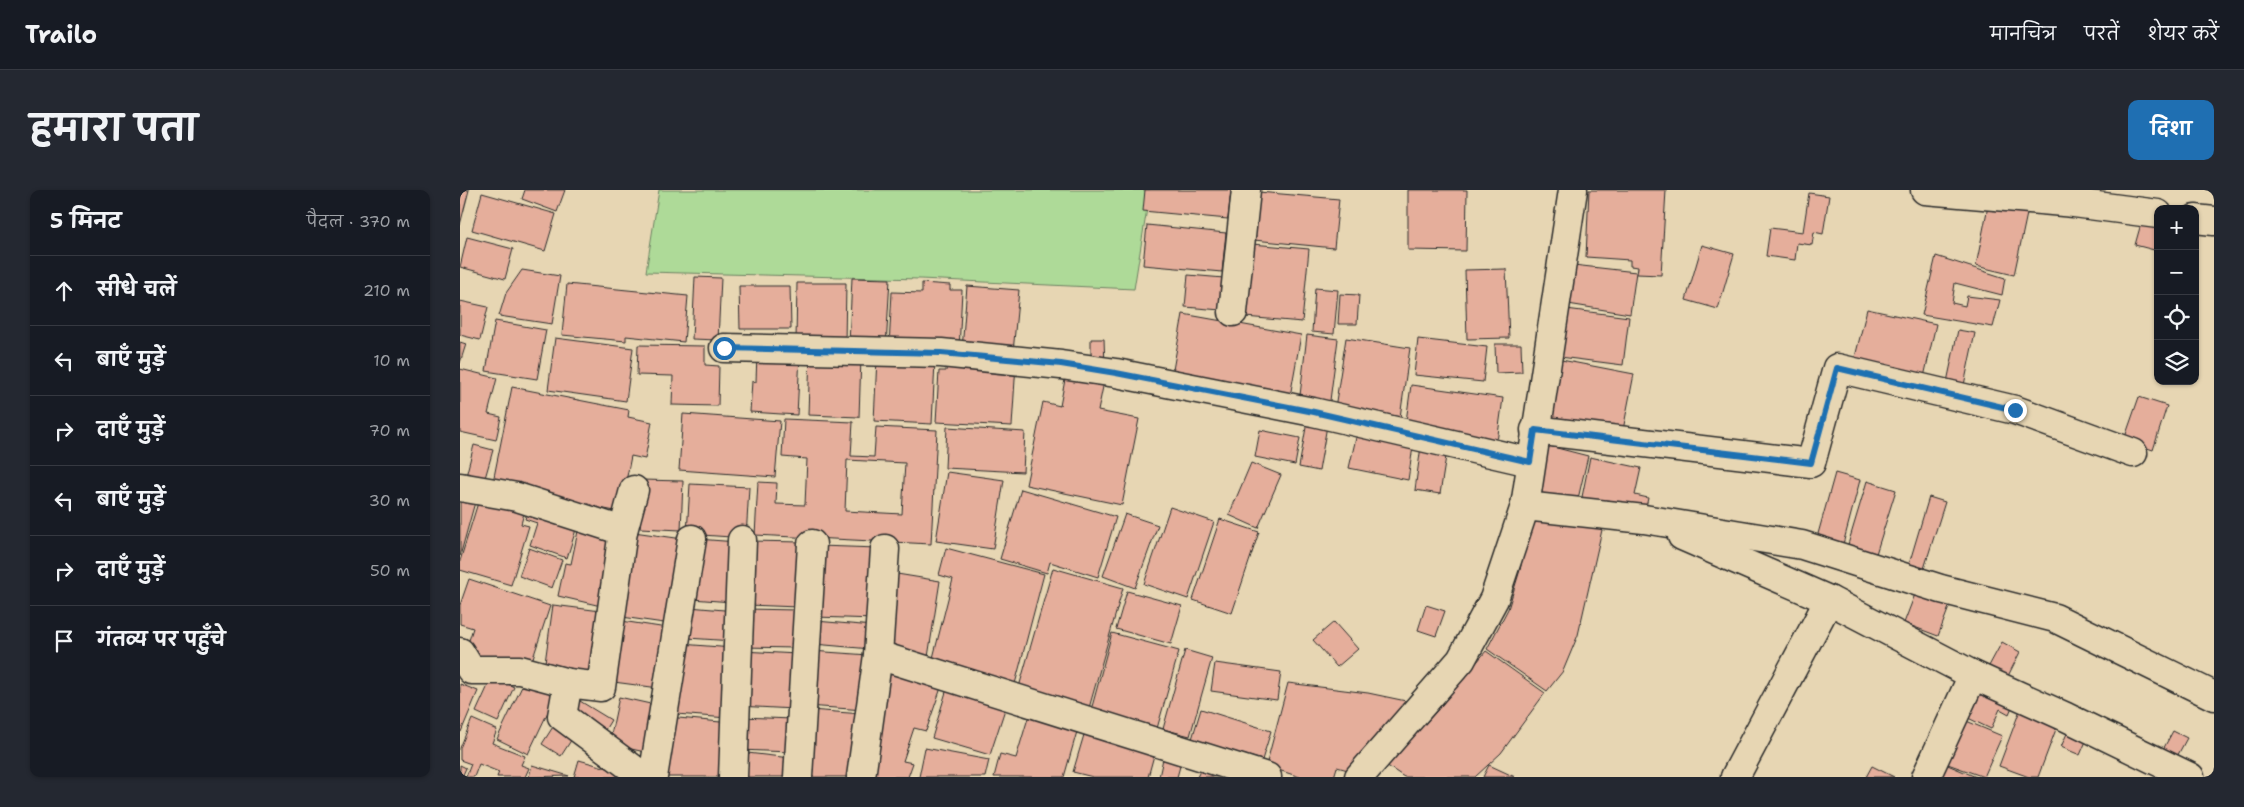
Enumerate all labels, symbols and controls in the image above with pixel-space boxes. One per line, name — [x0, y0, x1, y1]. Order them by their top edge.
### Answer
text: Trailo — [25, 19, 97, 51]
text: मानचित्र — [1990, 22, 2056, 46]
text: परतें — [2084, 22, 2119, 46]
text: शेयर करें — [2147, 22, 2219, 46]
button: दिशा — [2128, 100, 2214, 160]
text: हमारा पता — [30, 104, 198, 151]
map controls — [2154, 205, 2199, 385]
button: + — [2154, 205, 2199, 250]
text: 5 मिनट — [50, 207, 121, 235]
text: पैदल · 370 m — [306, 211, 410, 232]
button: − — [2154, 250, 2199, 295]
icon: ahead — [50, 277, 78, 305]
text: सीधे चलें — [97, 277, 176, 302]
text: 210 m — [363, 280, 410, 301]
button: locate — [2154, 295, 2199, 340]
route start — [713, 337, 736, 360]
button: layers — [2154, 340, 2199, 385]
icon: left — [50, 347, 78, 375]
text: बाएँ मुड़ें — [97, 347, 165, 372]
text: 10 m — [373, 350, 410, 371]
route end — [2004, 399, 2027, 422]
icon: right — [50, 417, 78, 445]
text: दाएँ मुड़ें — [97, 417, 165, 442]
text: 70 m — [369, 420, 410, 441]
icon: left — [50, 487, 78, 515]
text: बाएँ मुड़ें — [97, 487, 165, 512]
text: 30 m — [369, 490, 410, 511]
icon: right — [50, 557, 78, 585]
text: दाएँ मुड़ें — [97, 557, 165, 582]
text: 50 m — [370, 560, 410, 581]
icon: arrive — [50, 627, 78, 655]
text: गंतव्य पर पहुँचे — [97, 627, 226, 652]

